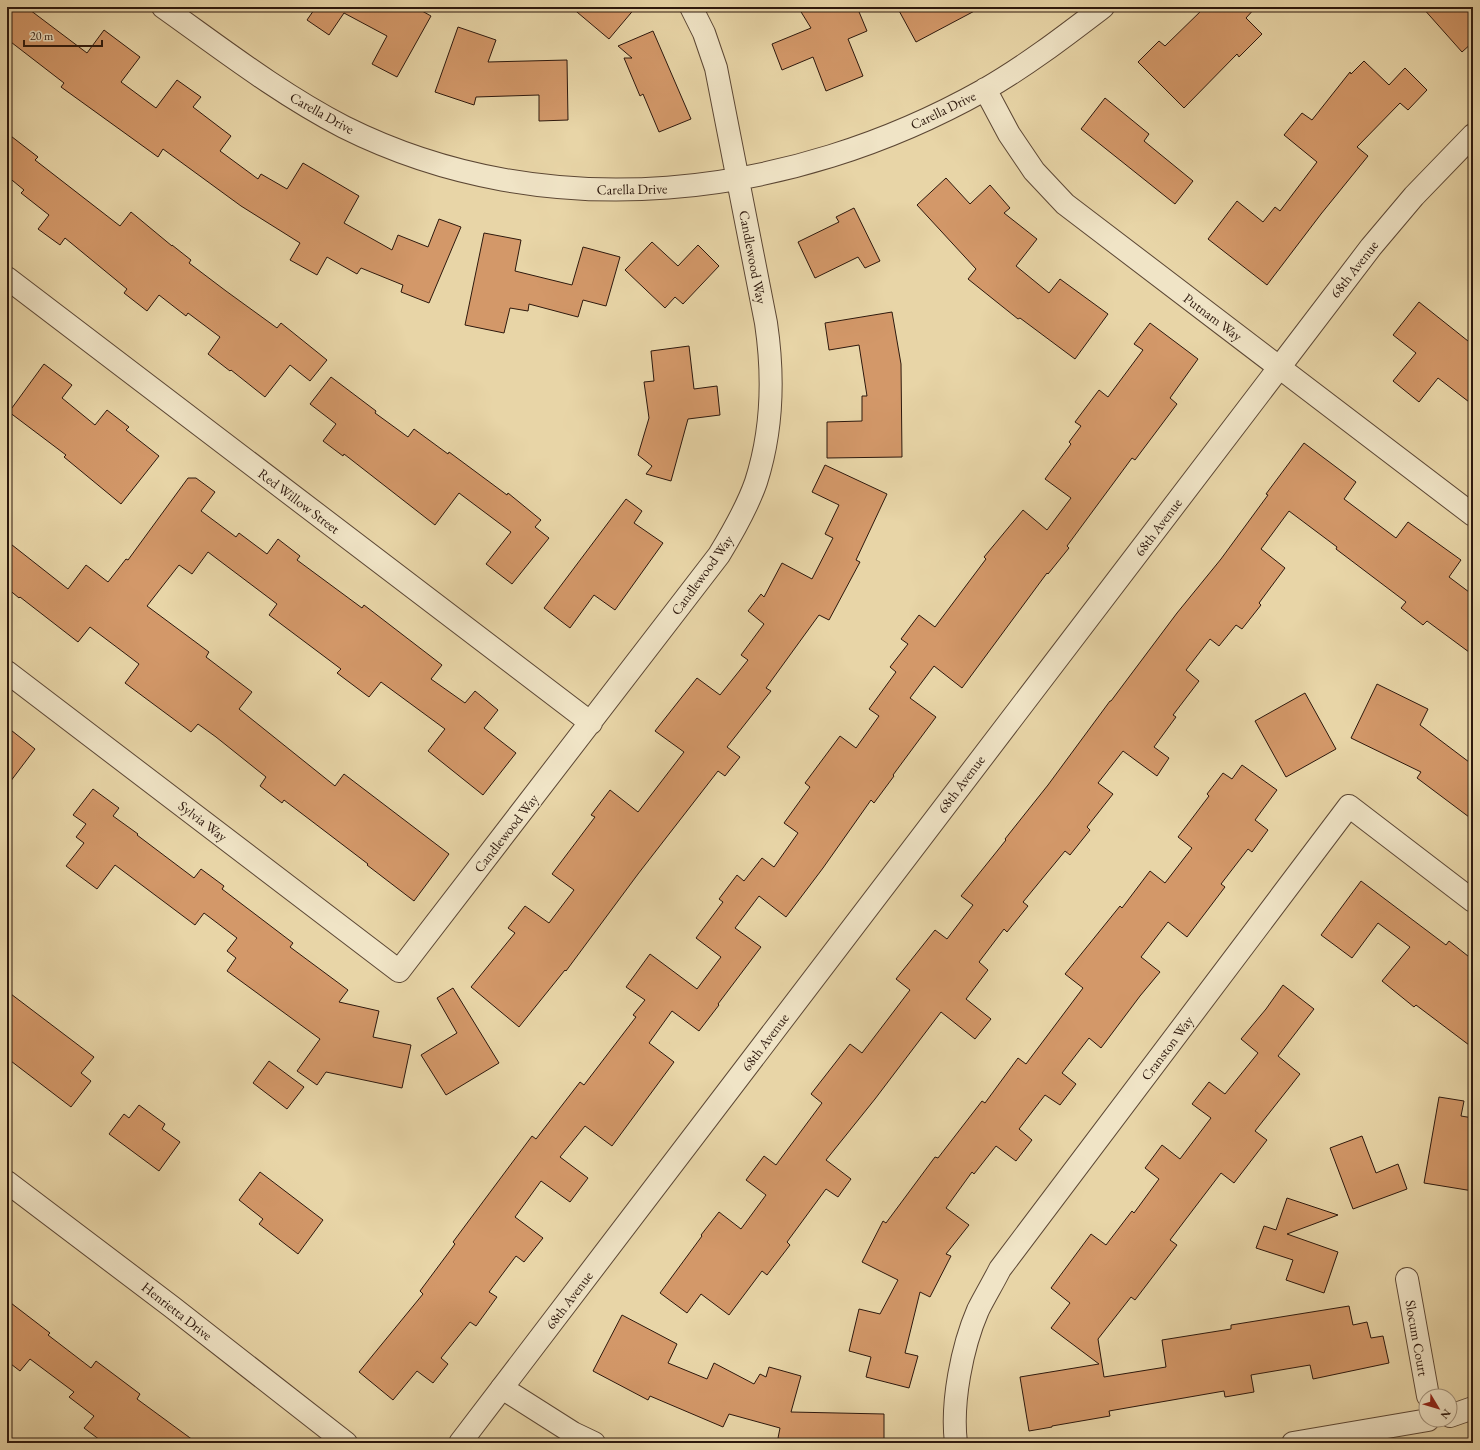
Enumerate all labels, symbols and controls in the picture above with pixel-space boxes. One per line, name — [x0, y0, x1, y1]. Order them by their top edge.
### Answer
scale bar — [24, 22, 102, 48]
text: 20 m — [30, 28, 54, 44]
street label: Carella Drive — [907, 86, 979, 134]
street label: Carella Drive — [287, 88, 358, 138]
street label: Carella Drive — [597, 179, 668, 199]
street label: Candlewood Way — [735, 209, 771, 306]
street label: 68th Avenue — [1326, 236, 1382, 301]
street label: Putnam Way — [1180, 289, 1247, 346]
street label: Red Willow Street — [255, 464, 344, 538]
street label: 68th Avenue — [1130, 494, 1186, 560]
street label: Candlewood Way — [667, 531, 738, 619]
street label: 68th Avenue — [933, 751, 989, 817]
street label: Candlewood Way — [470, 789, 543, 876]
street label: Sylvia Way — [175, 797, 232, 846]
street label: 68th Avenue — [737, 1009, 793, 1075]
street label: Cranston Way — [1137, 1011, 1198, 1084]
street label: 68th Avenue — [541, 1267, 597, 1333]
street label: Henrietta Drive — [138, 1278, 216, 1345]
street label: Slocum Court — [1401, 1299, 1433, 1378]
north arrow — [1418, 1388, 1458, 1428]
text: N — [1438, 1406, 1454, 1422]

